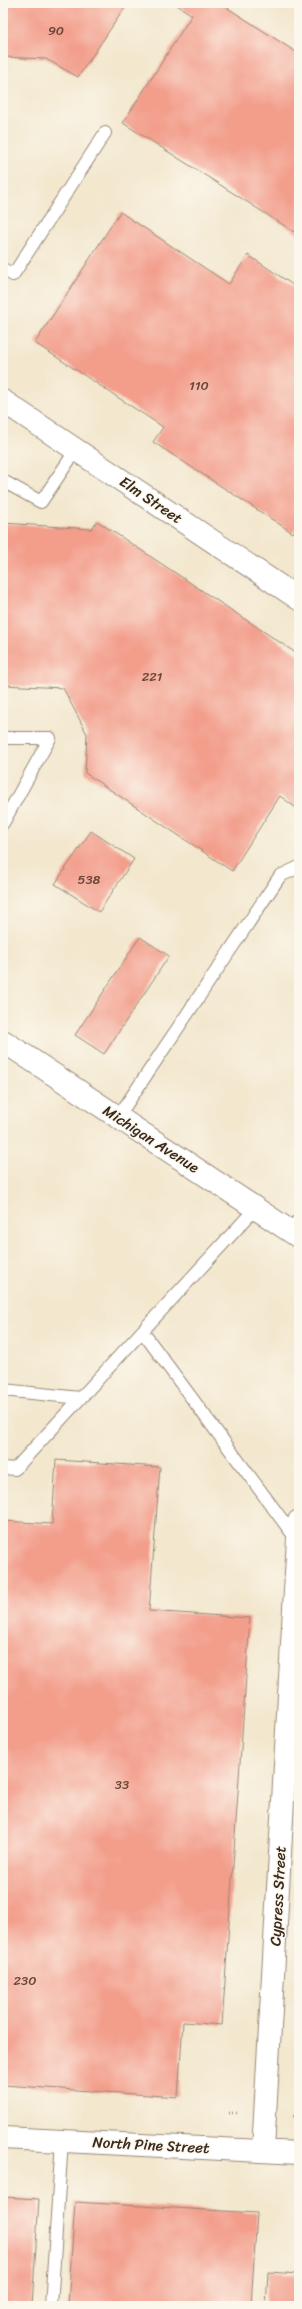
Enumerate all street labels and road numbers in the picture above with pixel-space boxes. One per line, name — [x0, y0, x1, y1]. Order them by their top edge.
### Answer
street label: Elm Street — [114, 469, 188, 531]
street label: Michigan Avenue — [97, 1098, 205, 1180]
street label: Cypress Street — [262, 1845, 294, 1947]
street label: North Pine Street — [92, 2129, 211, 2161]

